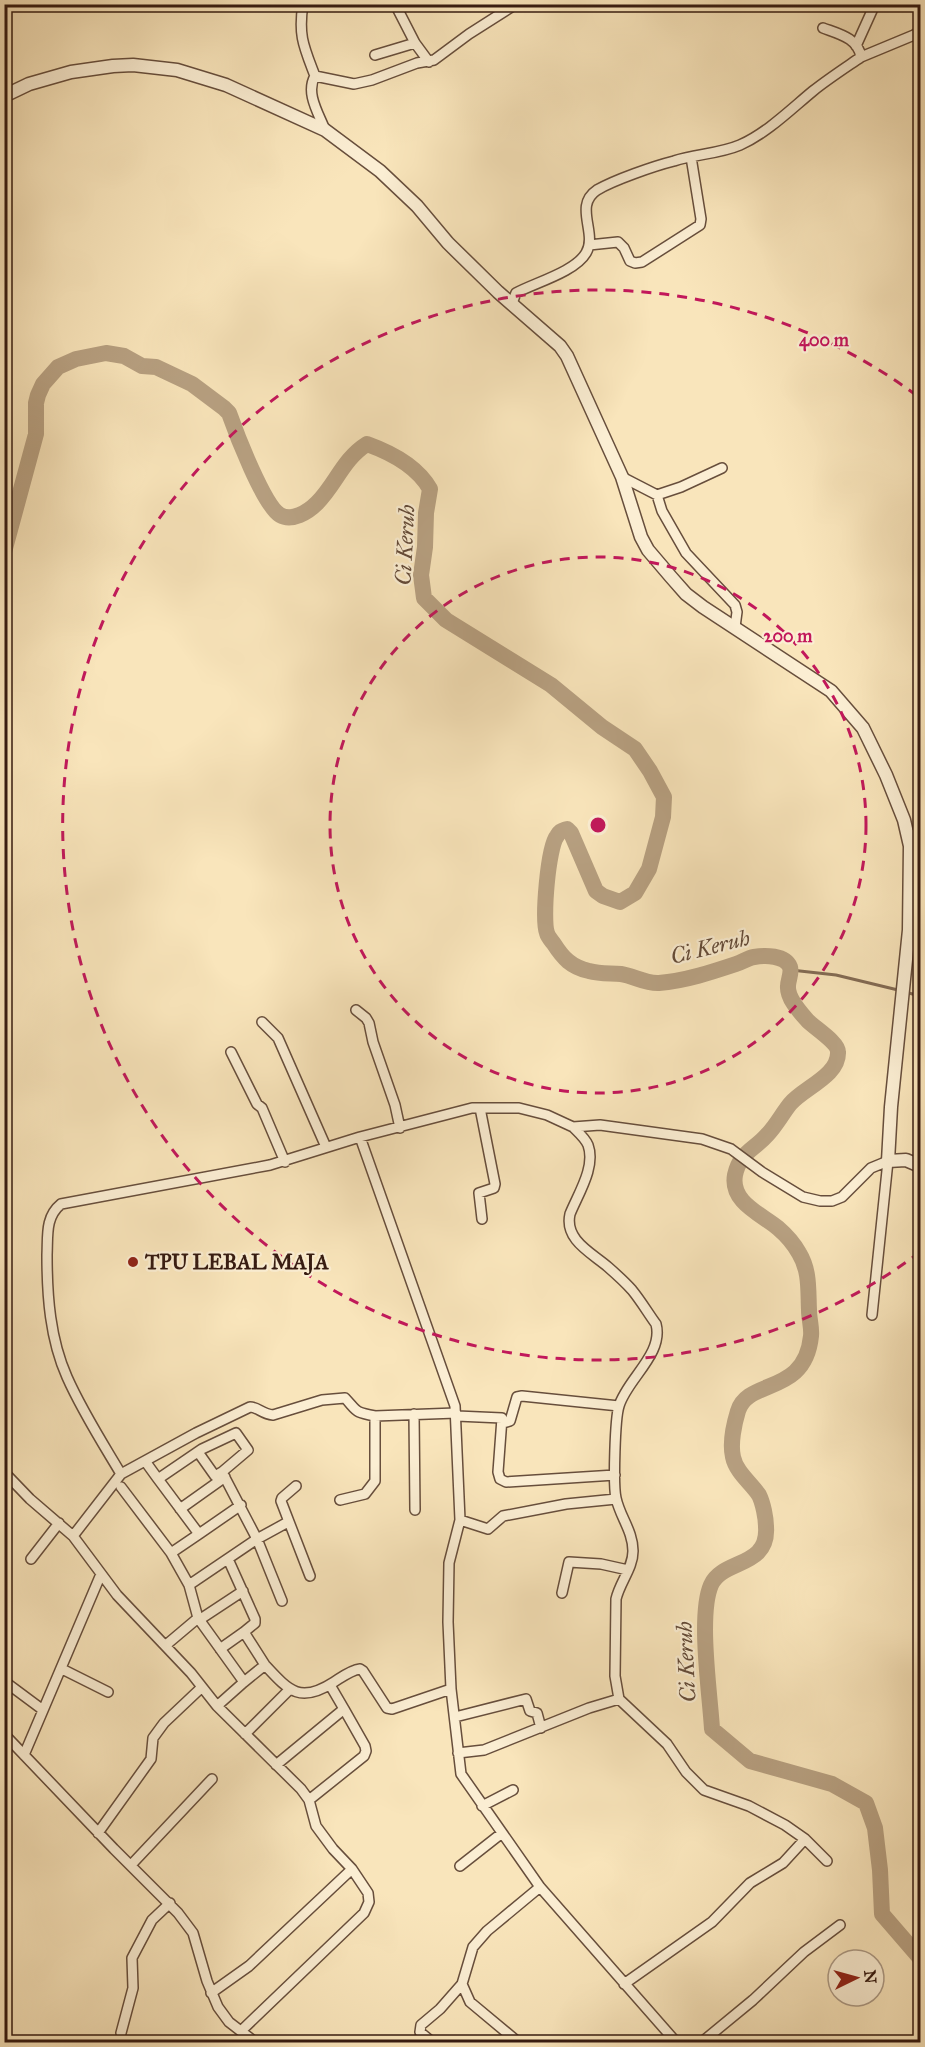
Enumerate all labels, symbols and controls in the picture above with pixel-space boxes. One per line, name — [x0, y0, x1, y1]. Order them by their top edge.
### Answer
text: 400 m — [799, 329, 850, 352]
water label: Ci Keruh — [389, 504, 421, 586]
text: 200 m — [764, 625, 813, 647]
centre of rings — [588, 815, 608, 835]
water label: Ci Keruh — [667, 924, 753, 970]
place label: TPU LEBAL MAJA — [144, 1249, 330, 1276]
marker: TPU LEBAL MAJA — [126, 1255, 140, 1269]
water label: Ci Keruh — [670, 1621, 702, 1703]
north arrow — [826, 1948, 886, 2008]
text: N — [860, 1969, 881, 1985]

